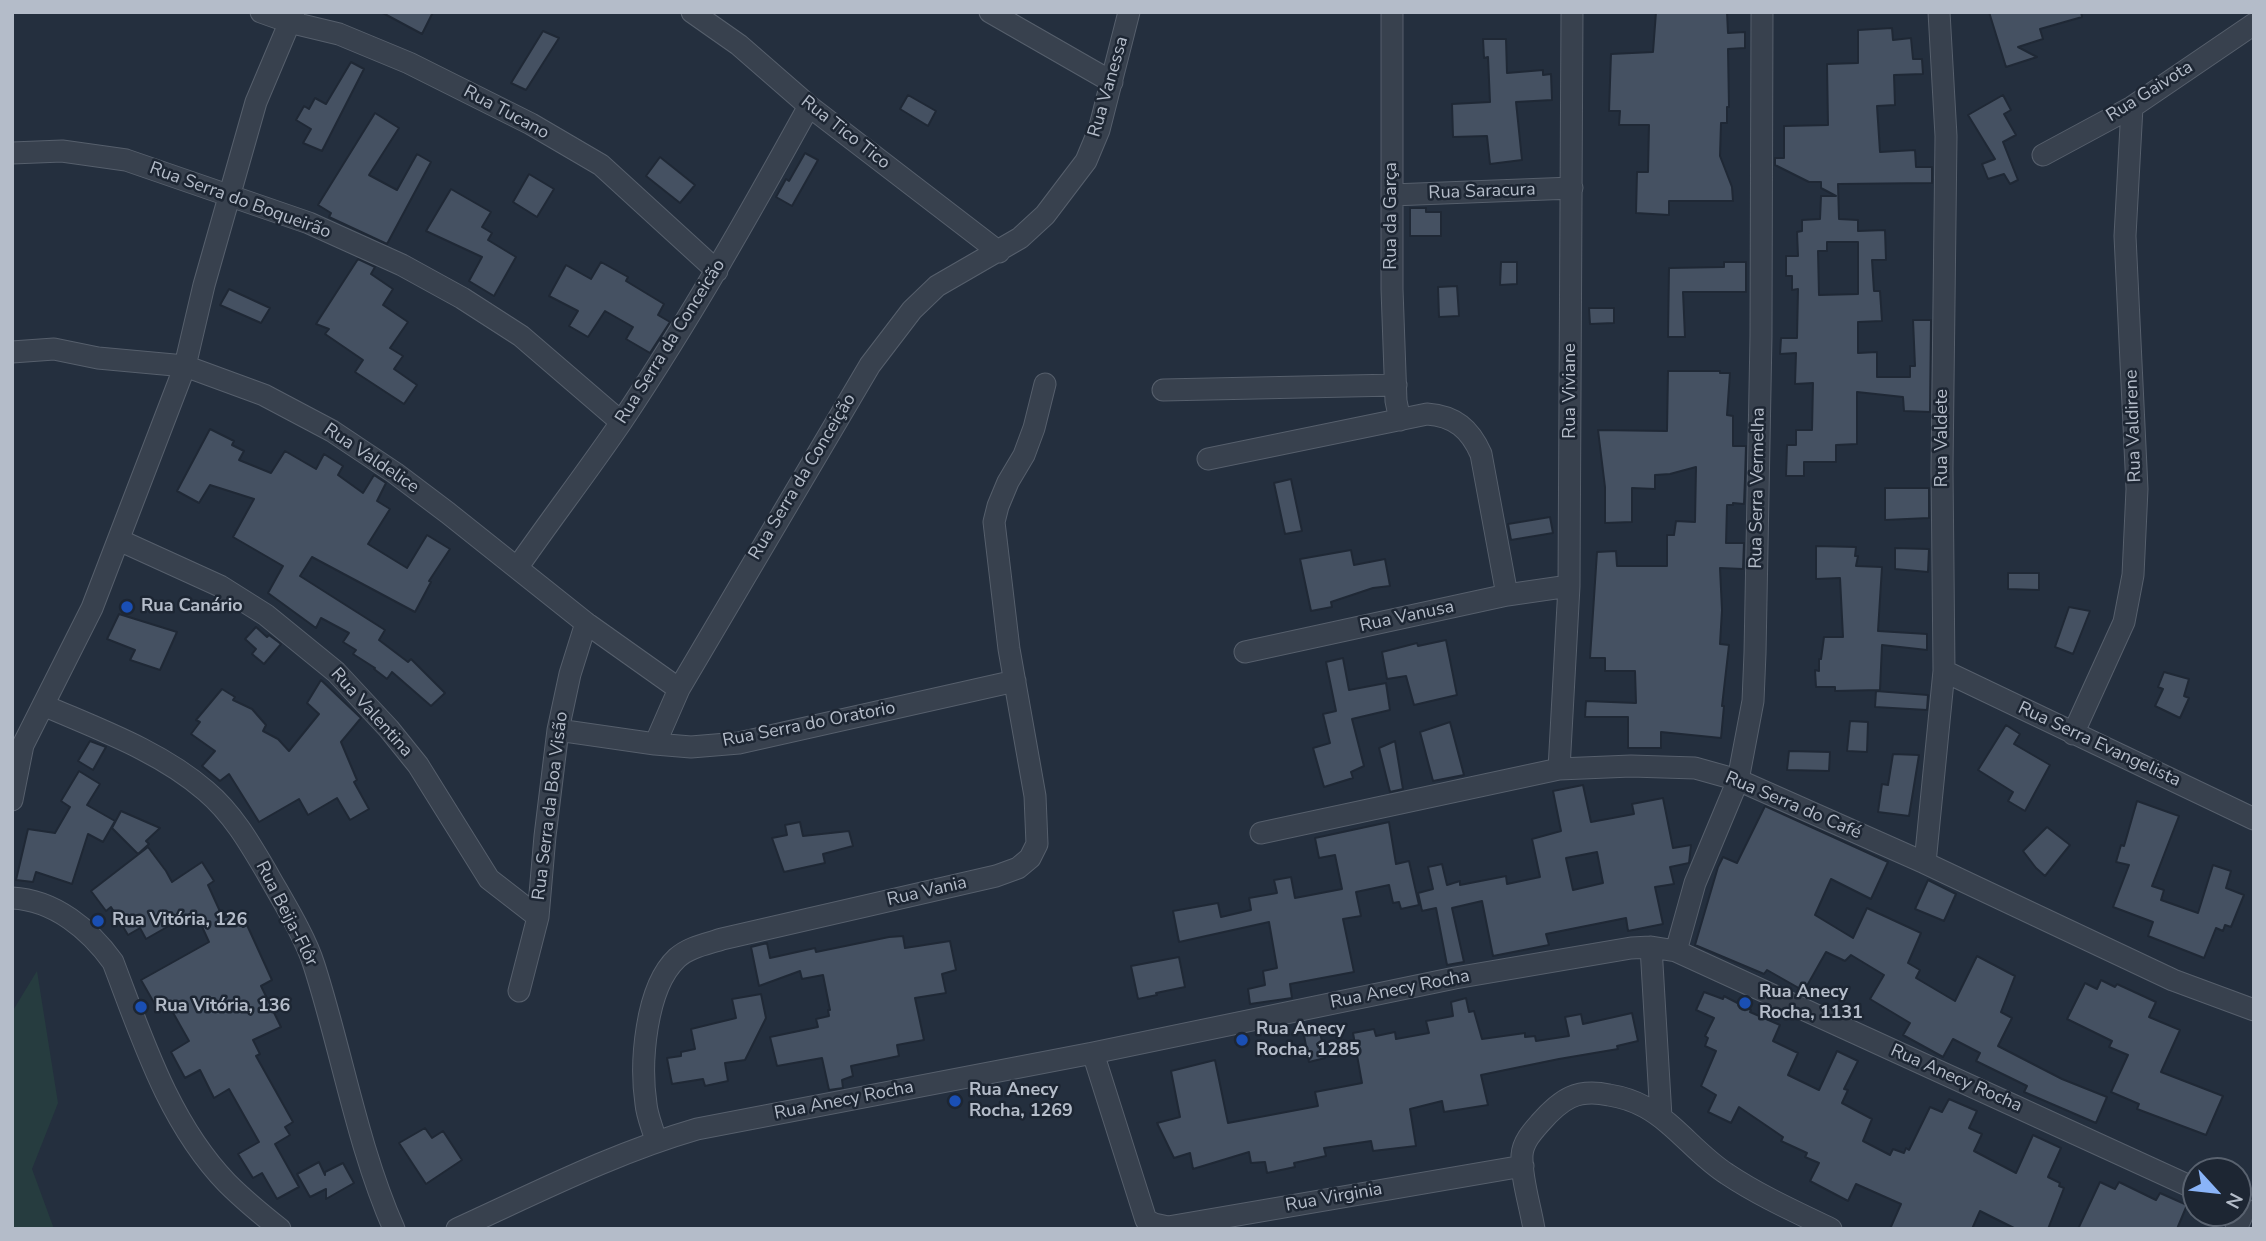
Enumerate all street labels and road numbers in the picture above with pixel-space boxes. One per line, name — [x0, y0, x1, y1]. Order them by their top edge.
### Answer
street label: Rua Vanessa — [1084, 34, 1134, 140]
street label: Rua Gaivota — [2103, 57, 2197, 127]
street label: Rua Tucano — [459, 81, 553, 145]
street label: Rua Tico Tico — [796, 91, 894, 175]
street label: Rua Serra do Boqueirão — [146, 158, 334, 244]
street label: Rua da Garça — [1381, 162, 1403, 270]
street label: Rua Saracura — [1428, 179, 1536, 205]
street label: Rua Serra da Conceicão — [611, 256, 731, 428]
street label: Rua Viviane — [1560, 343, 1582, 439]
street label: Rua Valdirene — [2121, 369, 2147, 483]
street label: Rua Valdete — [1932, 389, 1954, 487]
street label: Rua Serra da Conceição — [745, 390, 861, 564]
street label: Rua Serra Vermelha — [1746, 407, 1770, 569]
street label: Rua Valdelice — [319, 419, 423, 499]
street label: Rua Vanusa — [1358, 596, 1456, 638]
street label: Rua Valentina — [325, 664, 417, 762]
street label: Rua Serra do Oratorio — [721, 698, 897, 752]
street label: Rua Serra Evangelista — [2014, 698, 2184, 792]
street label: Rua Serra da Boa Visão — [529, 711, 573, 901]
street label: Rua Serra do Café — [1722, 768, 1864, 844]
street label: Rua Beija-Flôr — [250, 858, 322, 970]
street label: Rua Vania — [885, 872, 969, 912]
street label: Rua Anecy Rocha — [1329, 966, 1471, 1014]
street label: Rua Anecy Rocha — [1887, 1040, 2025, 1118]
street label: Rua Anecy Rocha — [773, 1077, 915, 1125]
street label: Rua Virginia — [1284, 1179, 1384, 1217]

